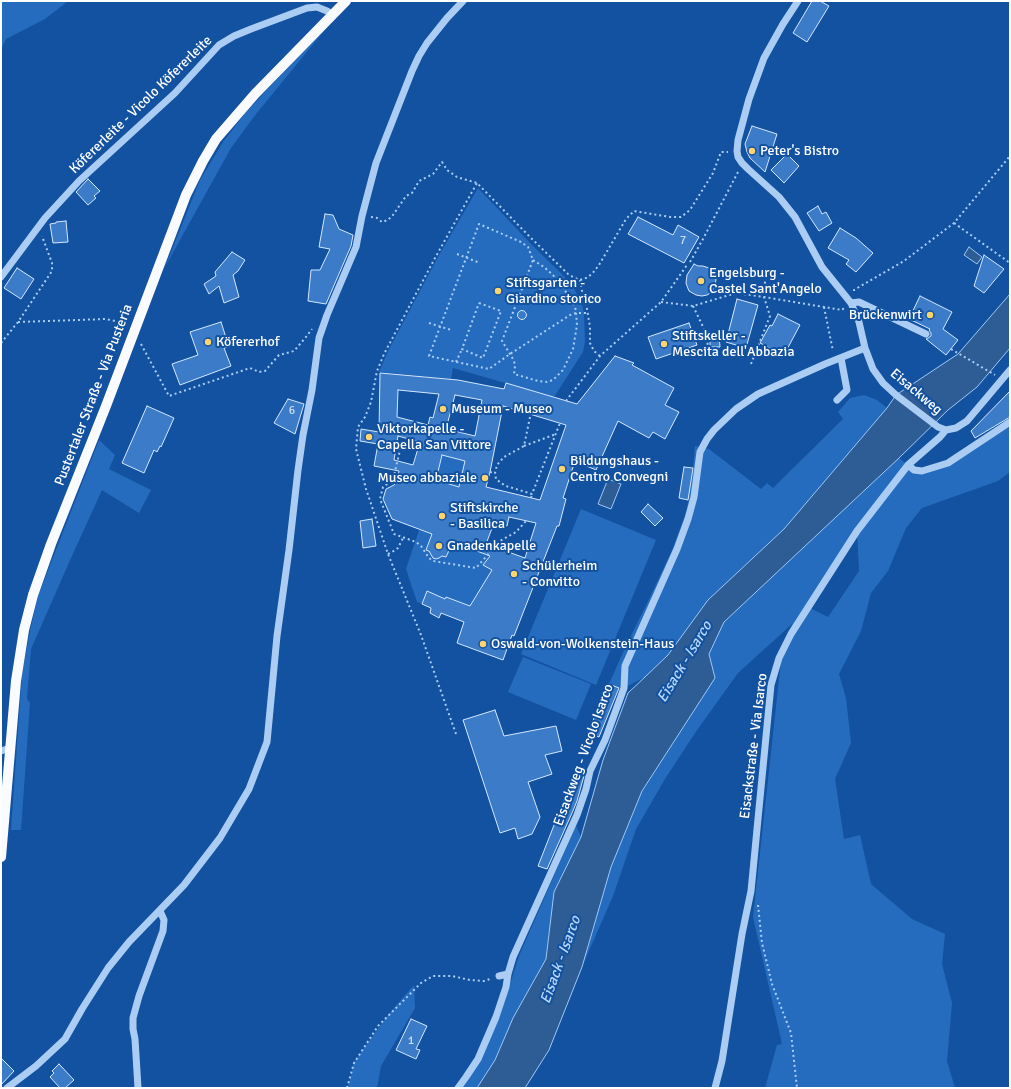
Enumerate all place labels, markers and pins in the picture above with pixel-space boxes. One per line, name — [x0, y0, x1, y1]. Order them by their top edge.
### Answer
place label: Peter's Bistro — [760, 143, 839, 159]
marker: Peter's Bistro — [747, 146, 757, 156]
place label: Engelsburg - Castel Sant'Angelo — [709, 265, 822, 298]
place label: Stiftsgarten - Giardino storico — [506, 275, 601, 308]
marker: Engelsburg - Castel Sant'Angelo — [696, 276, 706, 286]
marker: Stiftsgarten - Giardino storico — [493, 286, 503, 296]
place label: Brückenwirt — [849, 307, 922, 323]
marker: Brückenwirt — [925, 310, 935, 320]
place label: Stiftskeller - Mescita dell'Abbazia — [672, 328, 795, 360]
place label: Köfererhof — [216, 334, 279, 350]
marker: Köfererhof — [203, 337, 213, 347]
marker: Stiftskeller - Mescita dell'Abbazia — [659, 339, 669, 349]
place label: Museum - Museo — [451, 401, 552, 417]
marker: Museum - Museo — [438, 404, 448, 414]
place label: Viktorkapelle - Capella San Vittore — [377, 421, 491, 454]
marker: Viktorkapelle - Capella San Vittore — [364, 432, 374, 442]
place label: Bildungshaus - Centro Convegni — [570, 453, 668, 486]
marker: Bildungshaus - Centro Convegni — [557, 464, 567, 474]
place label: Museo abbaziale — [377, 470, 477, 486]
marker: Museo abbaziale — [480, 473, 490, 483]
place label: Stiftskirche - Basilica — [450, 500, 519, 532]
marker: Stiftskirche - Basilica — [437, 511, 447, 521]
place label: Gnadenkapelle — [447, 538, 536, 554]
marker: Gnadenkapelle — [434, 541, 444, 551]
place label: Schülerheim - Convitto — [522, 558, 597, 590]
marker: Schülerheim - Convitto — [509, 569, 519, 579]
place label: Oswald-von-Wolkenstein-Haus — [491, 636, 674, 652]
marker: Oswald-von-Wolkenstein-Haus — [478, 639, 488, 649]

